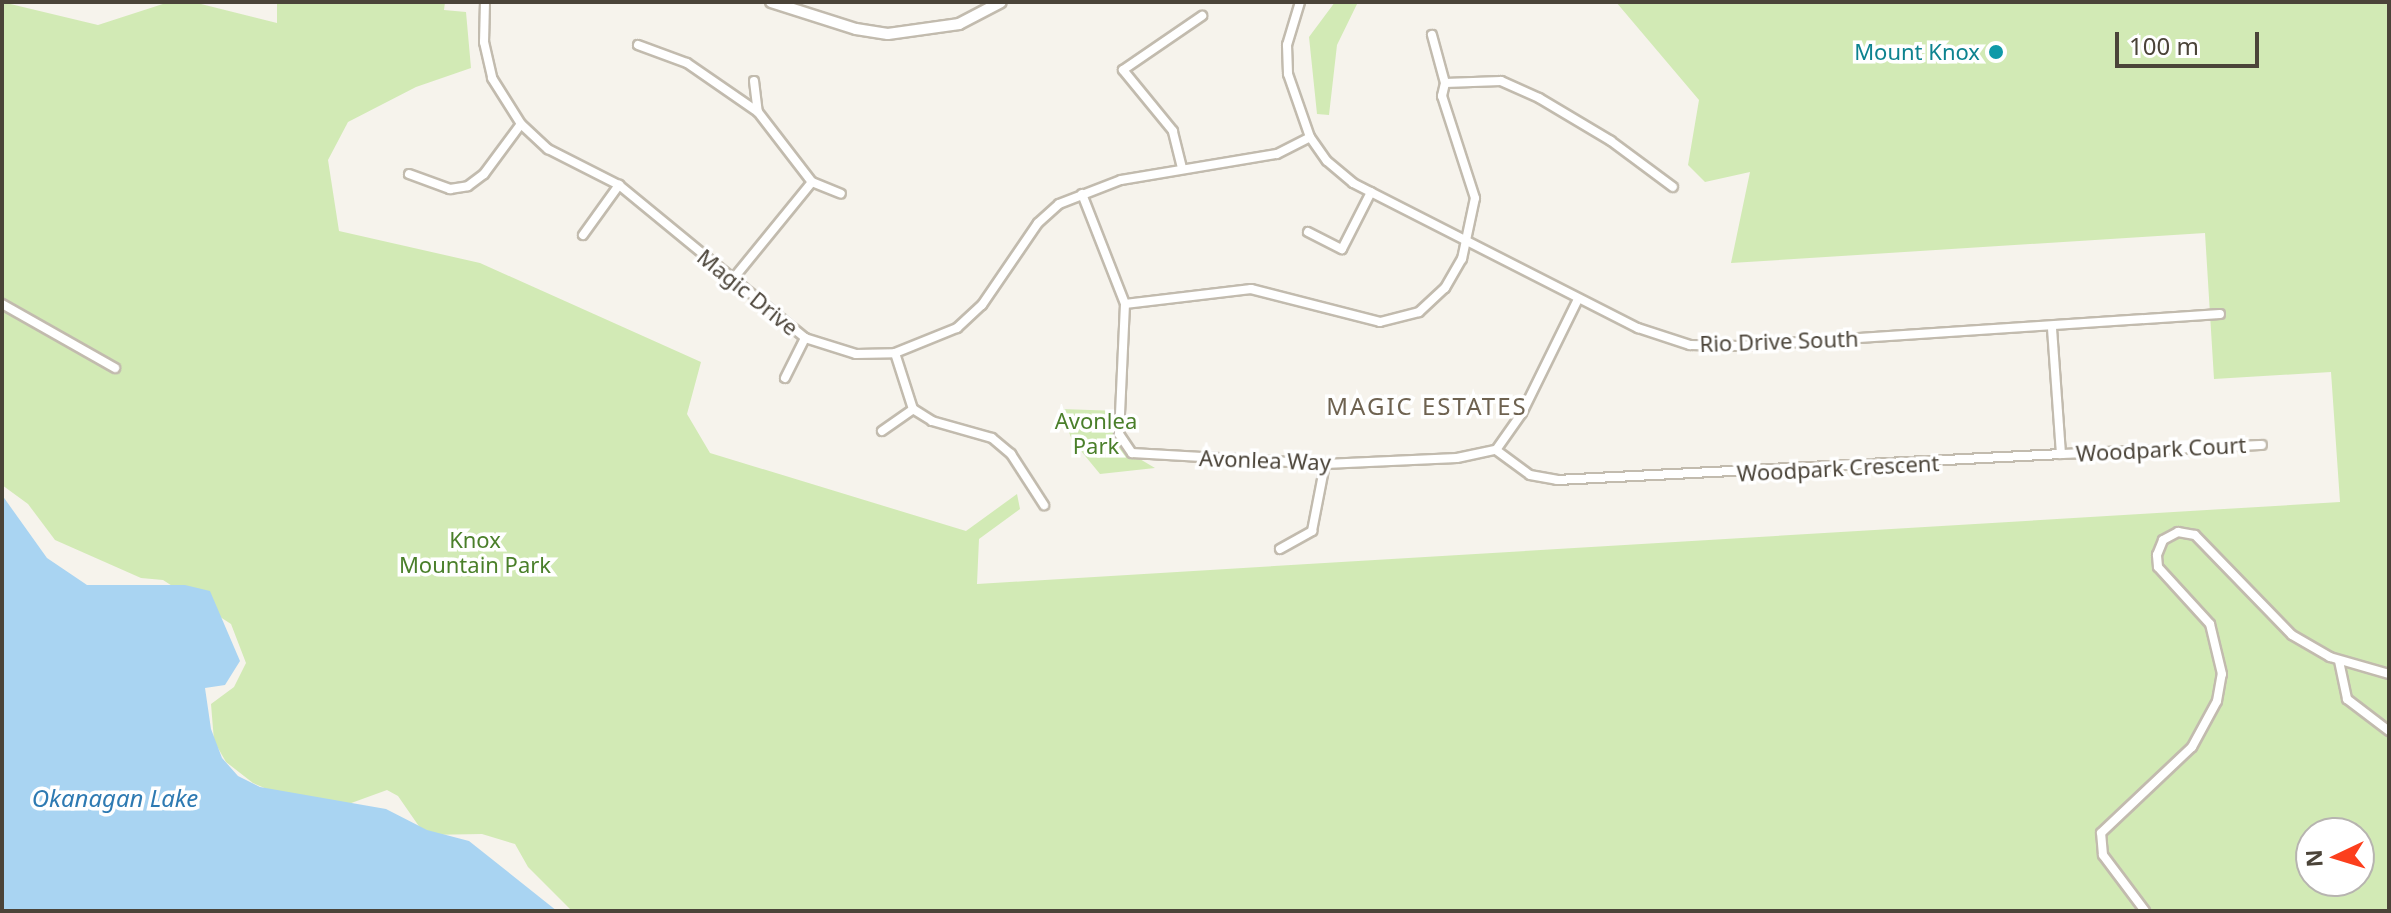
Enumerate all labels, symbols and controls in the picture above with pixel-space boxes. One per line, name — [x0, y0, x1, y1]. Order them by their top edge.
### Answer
scale bar — [2119, 16, 2263, 66]
text: 100 m — [2129, 29, 2199, 62]
place label: Mount Knox — [1854, 39, 1980, 65]
marker: Mount Knox — [1987, 43, 2005, 61]
street label: Magic Drive — [692, 243, 804, 341]
street label: Rio Drive South — [1699, 325, 1859, 357]
district label: MAGIC ESTATES — [1326, 392, 1528, 420]
park label: Avonlea Park — [1055, 407, 1137, 458]
street label: Woodpark Court — [2075, 431, 2247, 467]
street label: Avonlea Way — [1199, 445, 1331, 475]
street label: Woodpark Crescent — [1736, 450, 1940, 486]
park label: Knox Mountain Park — [399, 526, 551, 578]
water label: Okanagan Lake — [32, 784, 198, 812]
north arrow — [2295, 817, 2375, 897]
text: N — [2297, 849, 2329, 869]

